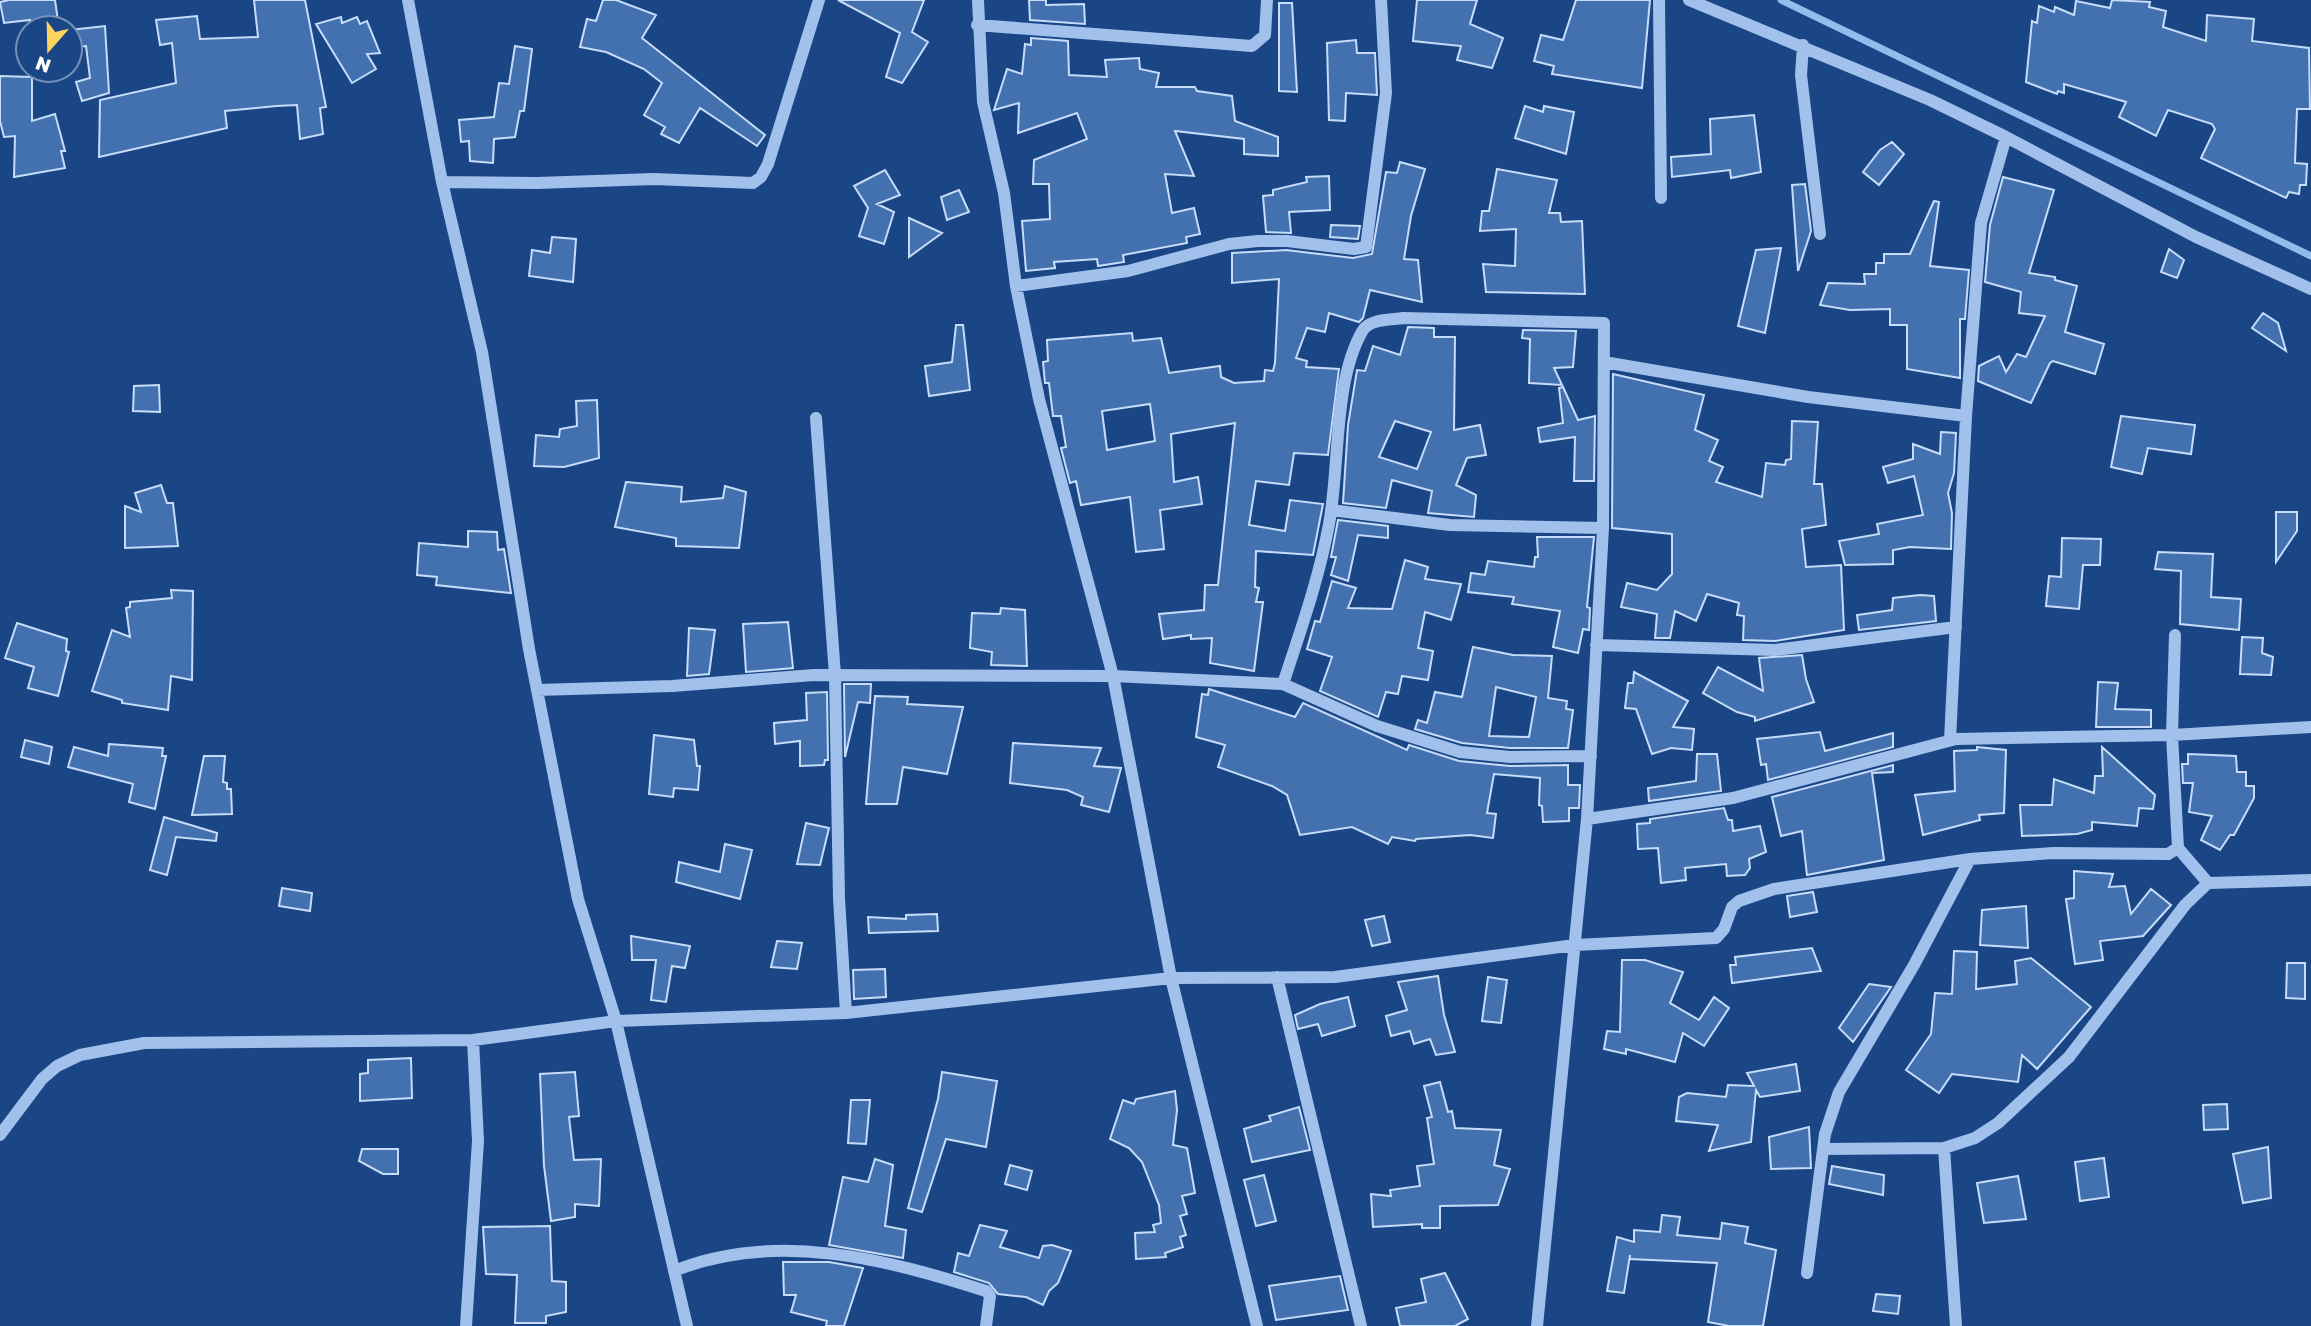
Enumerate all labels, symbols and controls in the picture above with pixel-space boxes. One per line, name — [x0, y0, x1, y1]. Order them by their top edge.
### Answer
north arrow — [14, 14, 84, 84]
text: N — [32, 52, 54, 79]

